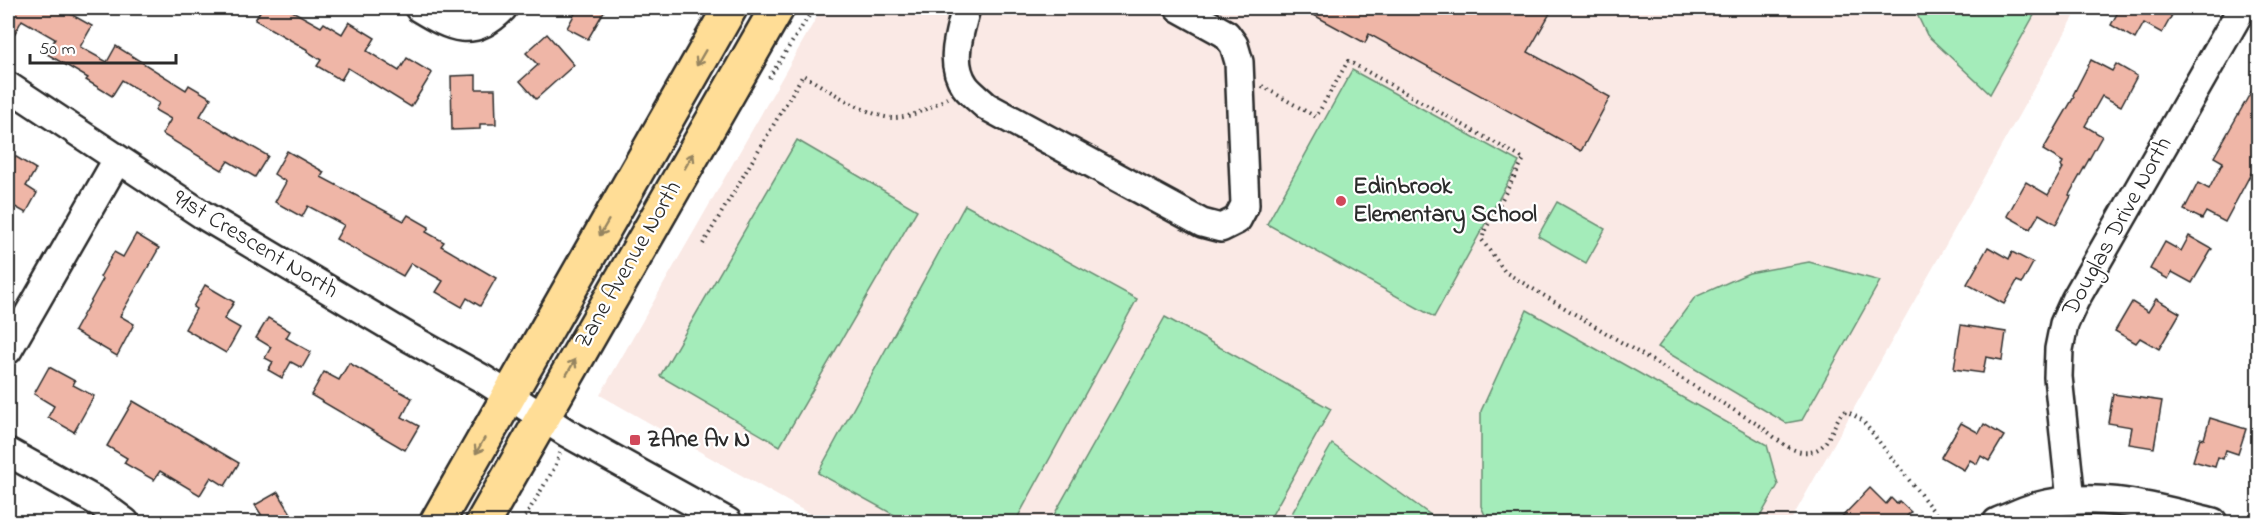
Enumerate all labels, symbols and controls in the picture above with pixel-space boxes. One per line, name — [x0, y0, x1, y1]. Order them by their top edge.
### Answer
scale bar — [30, 27, 176, 65]
text: 50 m — [39, 37, 76, 63]
one-way arrow — [694, 49, 706, 66]
street label: Douglas Drive North — [2054, 131, 2182, 324]
one-way arrow — [683, 153, 695, 170]
place label: Edinbrook Elementary School — [1353, 170, 1537, 234]
street label: Zane Avenue North — [567, 175, 691, 355]
street label: 91st Crescent North — [166, 182, 344, 308]
marker: Edinbrook Elementary School — [1334, 194, 1348, 208]
one-way arrow — [598, 219, 610, 236]
one-way arrow — [565, 359, 577, 376]
place label: ZAne Av N — [647, 423, 750, 458]
marker: ZAne Av N — [628, 433, 642, 447]
one-way arrow — [474, 437, 486, 454]

